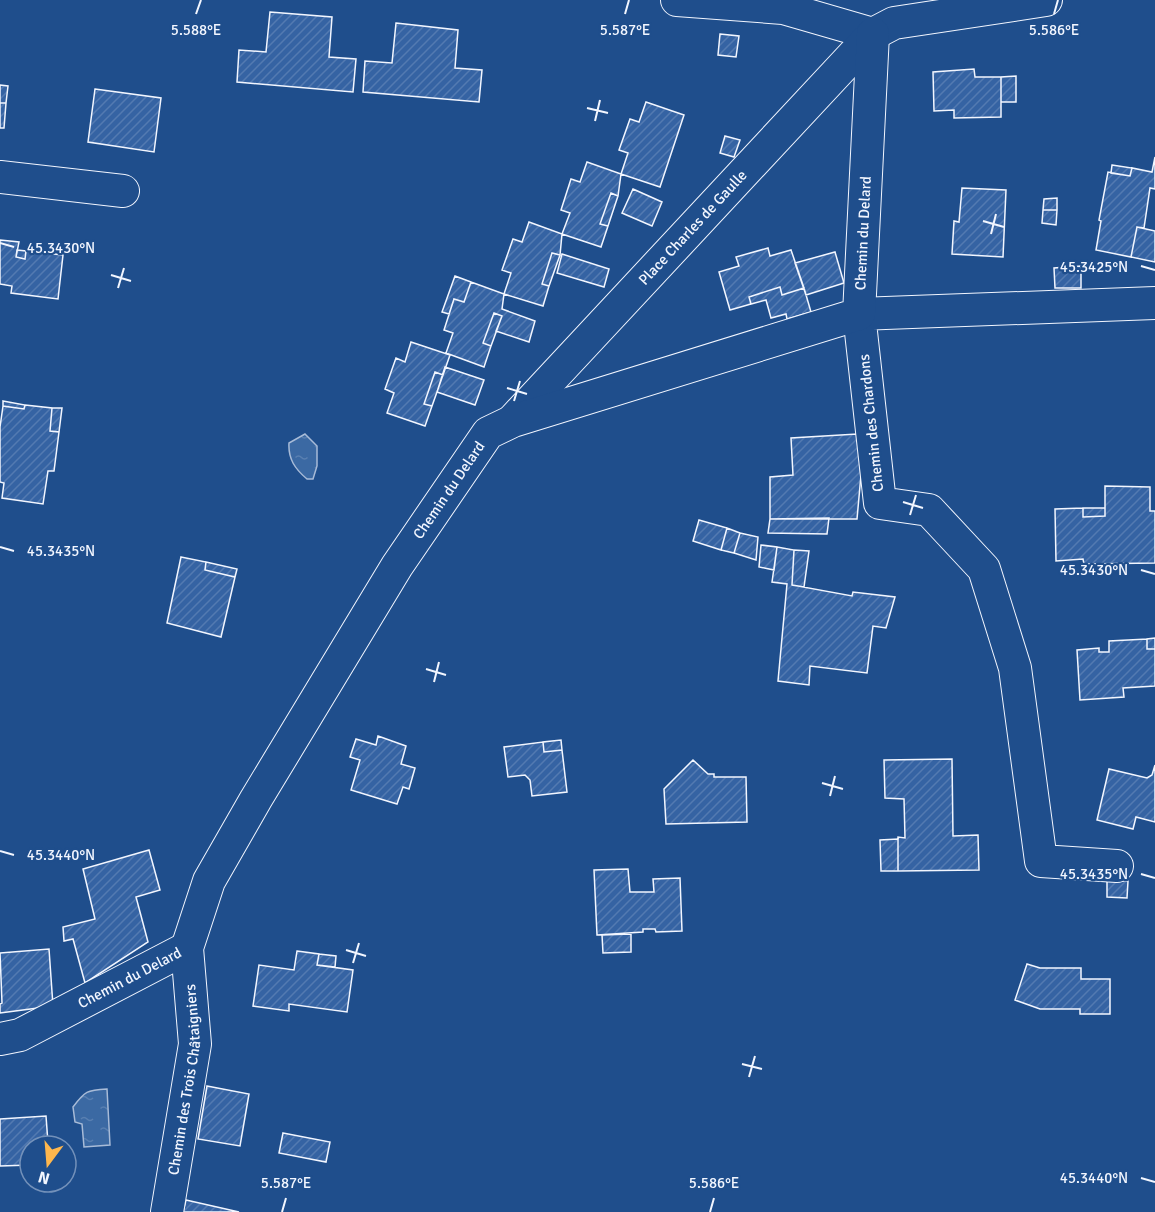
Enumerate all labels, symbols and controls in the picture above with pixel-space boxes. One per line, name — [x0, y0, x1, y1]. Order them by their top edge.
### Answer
text: 5.588°E — [171, 21, 221, 39]
text: 5.587°E — [600, 21, 650, 39]
text: 5.586°E — [1029, 21, 1079, 39]
street label: Place Charles de Gaulle — [635, 166, 751, 289]
street label: Chemin du Delard — [851, 176, 875, 291]
text: 45.3430°N — [27, 239, 95, 257]
text: 45.3425°N — [1060, 258, 1128, 276]
street label: Chemin des Chardons — [855, 353, 887, 493]
street label: Chemin du Delard — [409, 438, 489, 542]
text: 45.3435°N — [27, 542, 95, 560]
text: 45.3430°N — [1060, 561, 1128, 579]
text: 45.3440°N — [27, 846, 95, 864]
text: 45.3435°N — [1060, 865, 1128, 883]
street label: Chemin du Delard — [75, 943, 185, 1012]
street label: Chemin des Trois Châtaigniers — [164, 983, 204, 1176]
north arrow — [18, 1134, 78, 1194]
text: N — [36, 1166, 52, 1189]
text: 45.3440°N — [1060, 1169, 1128, 1187]
text: 5.587°E — [261, 1174, 311, 1192]
text: 5.586°E — [689, 1174, 739, 1192]

